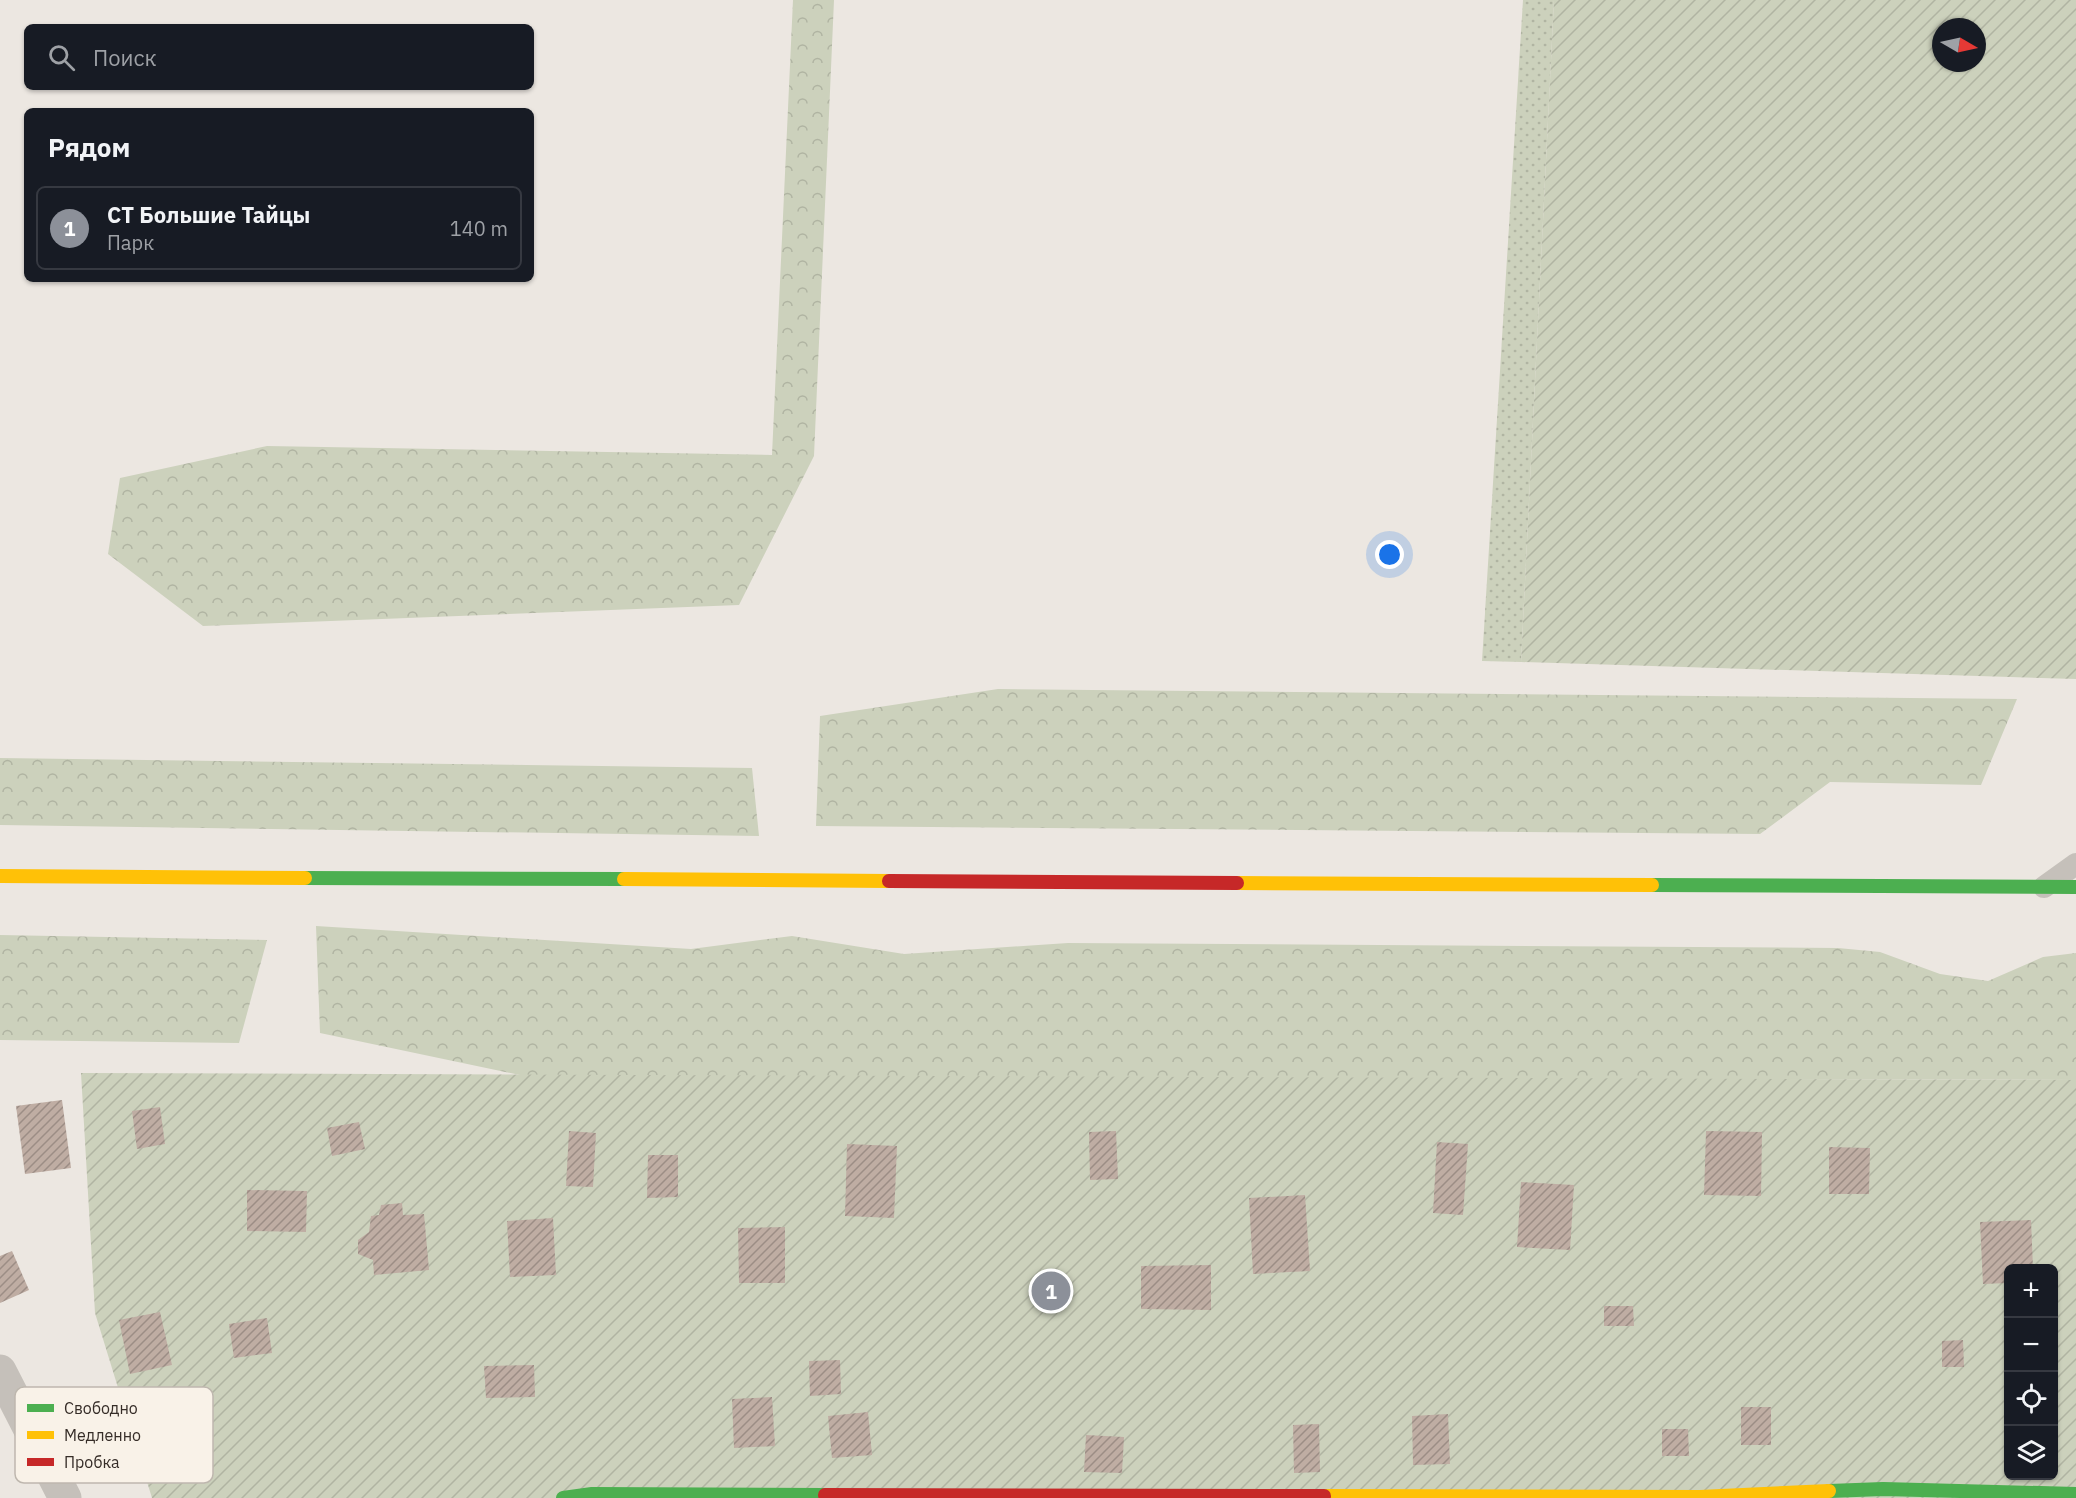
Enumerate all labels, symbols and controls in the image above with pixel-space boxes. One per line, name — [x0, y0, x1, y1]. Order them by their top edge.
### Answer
north arrow — [1932, 18, 1986, 72]
search box — [24, 24, 534, 90]
icon: search — [45, 41, 78, 74]
text: Поиск — [93, 43, 157, 72]
text: Рядом — [48, 130, 130, 164]
text: СТ Большие Тайцы — [107, 200, 310, 229]
text: 1 — [64, 215, 76, 242]
text: 140 m — [450, 215, 508, 242]
text: Парк — [107, 229, 154, 256]
your location — [1375, 540, 1404, 569]
map controls — [2004, 1264, 2058, 1480]
button: + — [2004, 1264, 2058, 1318]
pin: 1 — [1032, 1268, 1070, 1314]
button: − — [2004, 1318, 2058, 1372]
button: locate — [2004, 1372, 2058, 1426]
legend — [15, 1387, 213, 1483]
text: Свободно — [64, 1398, 138, 1418]
text: Медленно — [64, 1425, 141, 1445]
button: layers — [2004, 1426, 2058, 1480]
text: Пробка — [64, 1452, 120, 1472]

